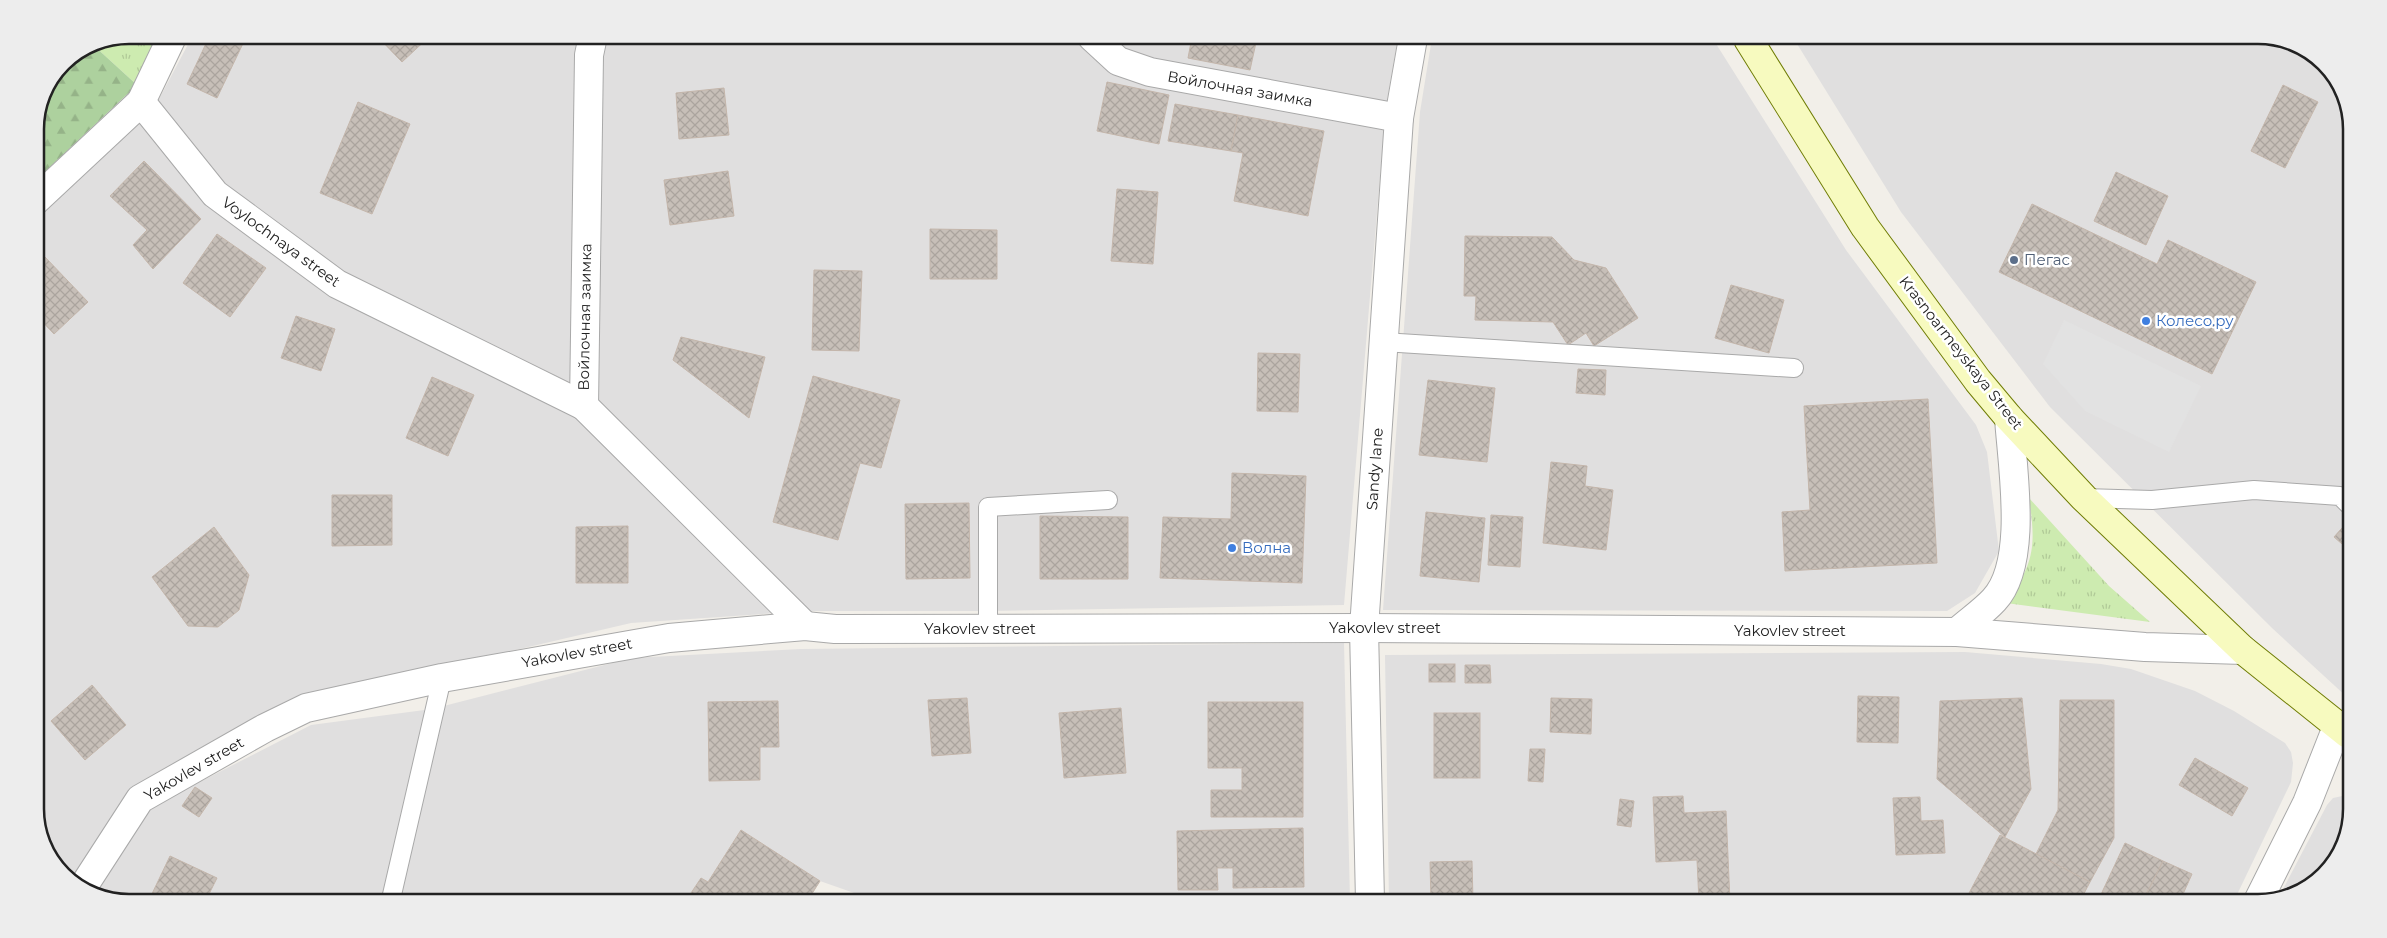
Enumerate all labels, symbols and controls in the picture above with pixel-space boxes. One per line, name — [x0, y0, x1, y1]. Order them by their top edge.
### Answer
street label: Войлочная заимка — [1166, 66, 1314, 111]
street label: Voylochnaya street — [218, 192, 344, 291]
street label: Войлочная заимка — [574, 243, 595, 391]
place label: Пегас — [2024, 250, 2070, 269]
marker: Пегас — [2008, 254, 2020, 266]
street label: Krasnoarmeyskaya Street — [1895, 272, 2027, 433]
place label: Колесо.ру — [2156, 311, 2234, 330]
marker: Колесо.ру — [2140, 315, 2152, 327]
street label: Sandy lane — [1362, 427, 1387, 511]
place label: Волна — [1242, 538, 1291, 557]
marker: Волна — [1226, 542, 1238, 554]
street label: Yakovlev street — [1329, 618, 1441, 637]
street label: Yakovlev street — [924, 619, 1036, 638]
street label: Yakovlev street — [1734, 621, 1846, 640]
street label: Yakovlev street — [520, 633, 634, 672]
street label: Yakovlev street — [141, 732, 247, 805]

